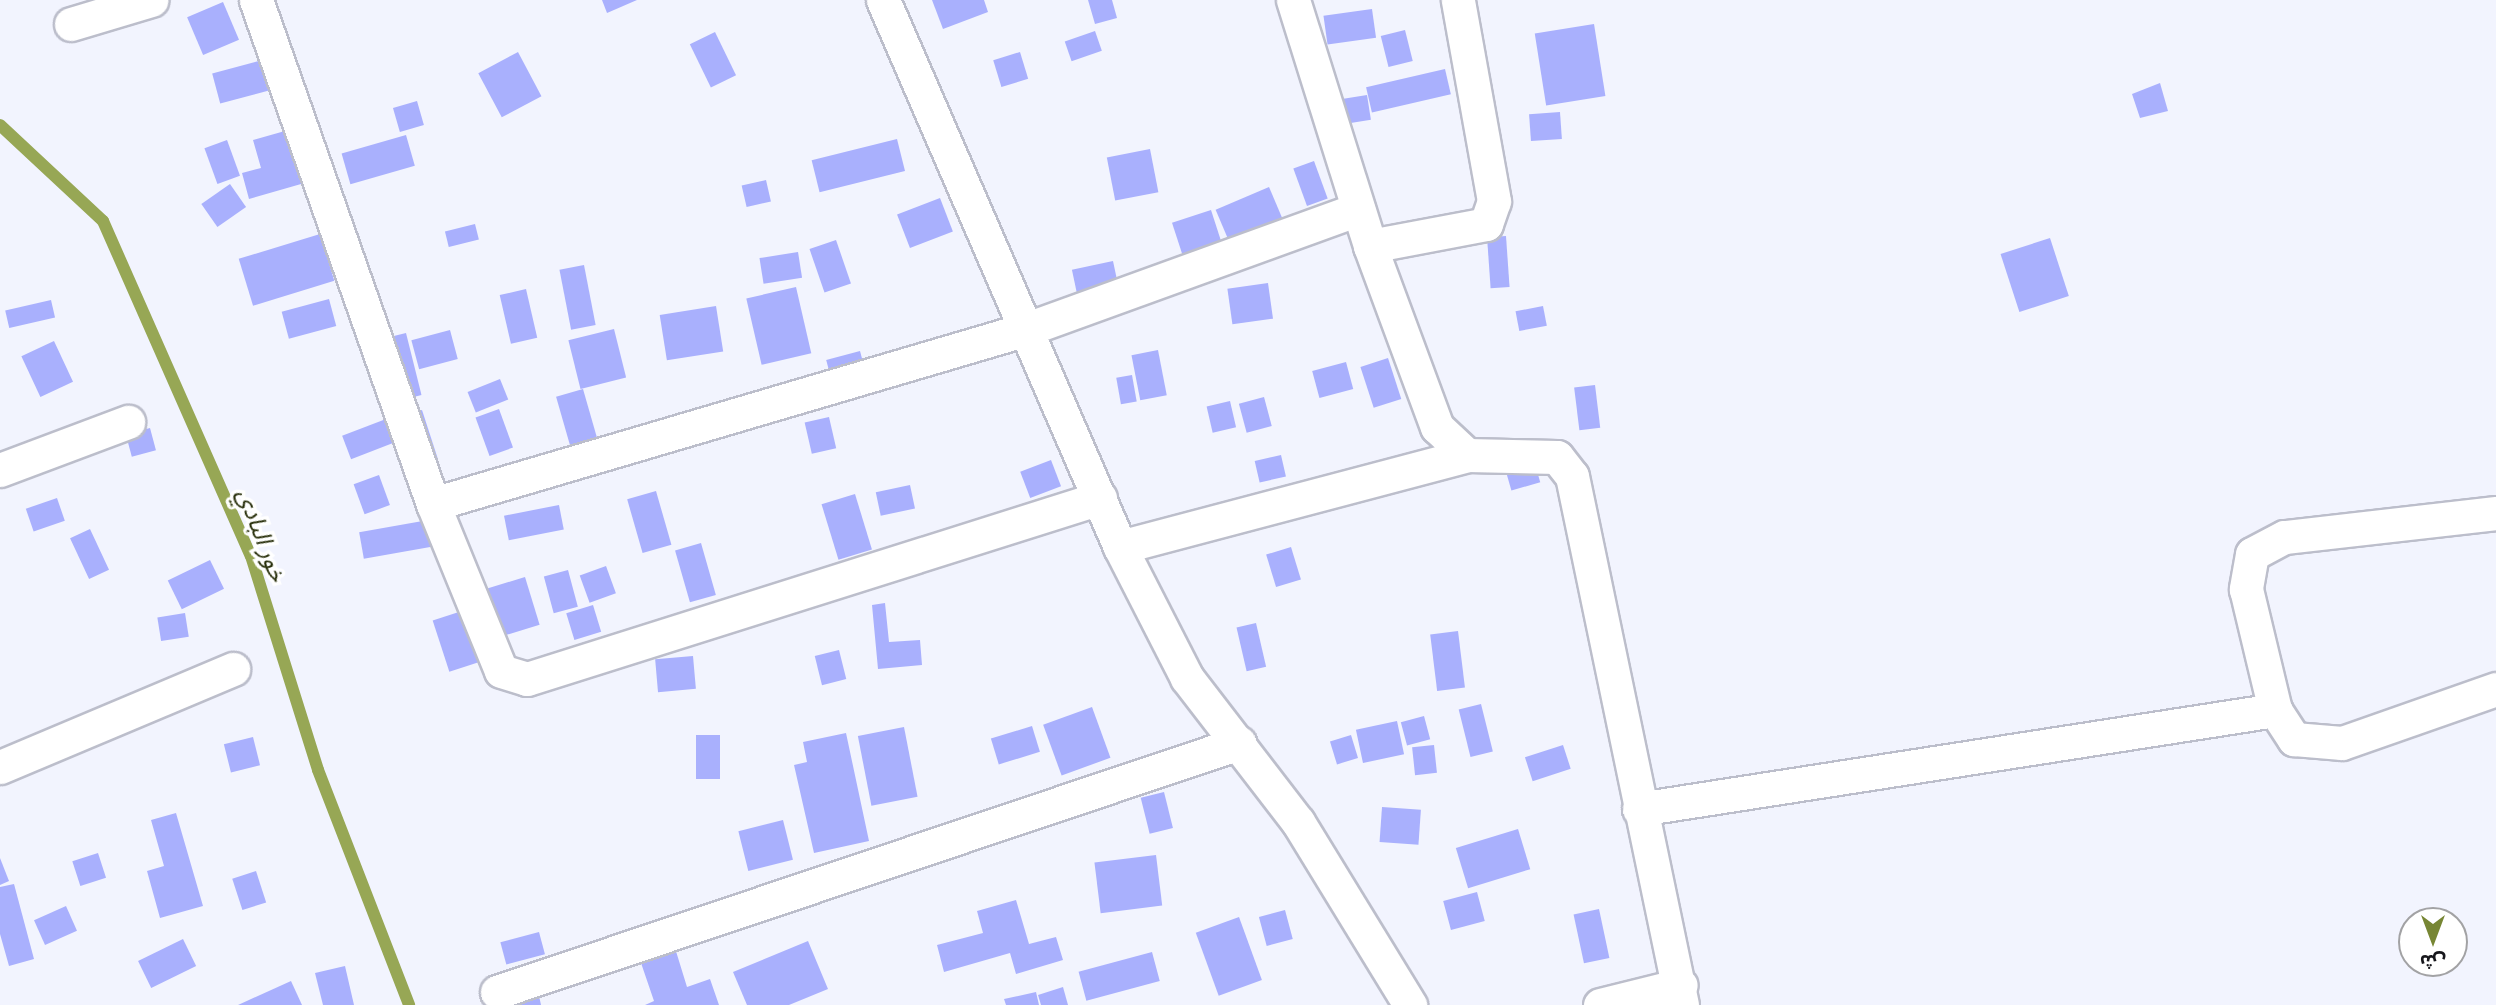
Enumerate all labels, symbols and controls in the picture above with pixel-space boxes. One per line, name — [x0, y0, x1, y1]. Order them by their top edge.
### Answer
water label: خور البادي — [231, 484, 293, 586]
north arrow — [2398, 907, 2468, 977]
text: ش — [2420, 949, 2446, 974]

